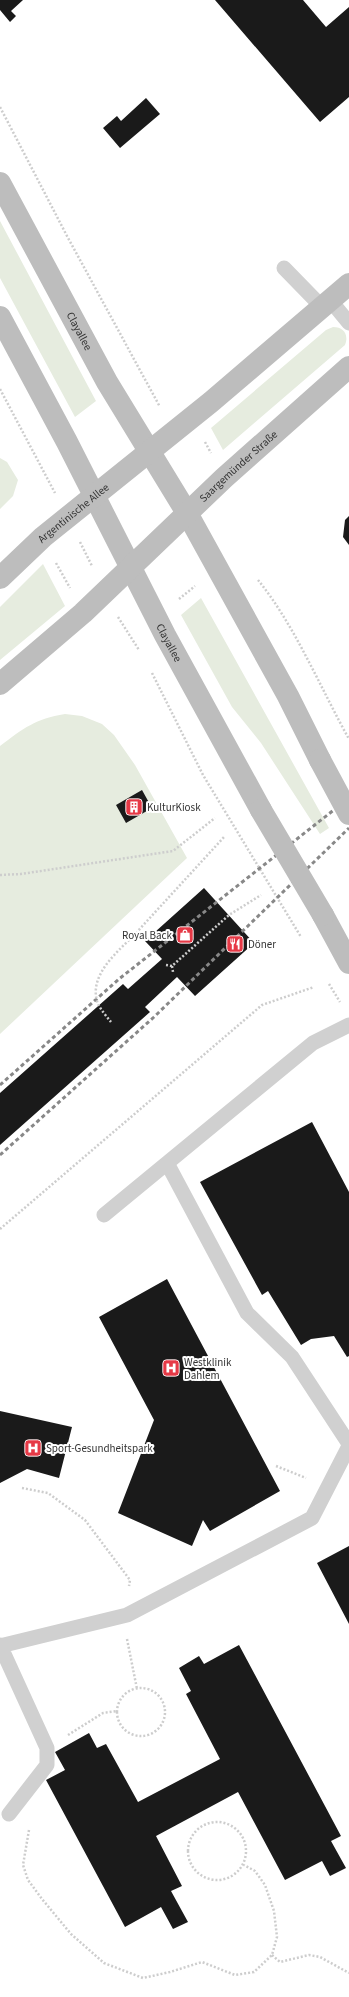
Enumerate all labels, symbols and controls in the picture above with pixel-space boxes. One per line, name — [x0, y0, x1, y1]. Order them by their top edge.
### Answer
street label: Clayallee — [63, 309, 96, 353]
street label: Saargemünder Straße — [196, 426, 281, 505]
street label: Argentinische Allee — [34, 479, 112, 546]
street label: Clayallee — [153, 621, 186, 665]
building icon: KulturKiosk — [124, 797, 144, 817]
place label: KulturKiosk — [147, 800, 201, 815]
shop icon: Royal Back — [175, 925, 195, 945]
place label: Royal Back — [122, 928, 173, 943]
restaurant icon: Döner — [225, 934, 245, 954]
place label: Döner — [248, 937, 276, 952]
place label: Westklinik Dahlem — [184, 1355, 232, 1383]
hospital icon: Westklinik Dahlem — [161, 1358, 181, 1378]
hospital icon: Sport-Gesundheitspark — [23, 1438, 43, 1458]
place label: Sport-Gesundheitspark — [46, 1441, 153, 1456]

